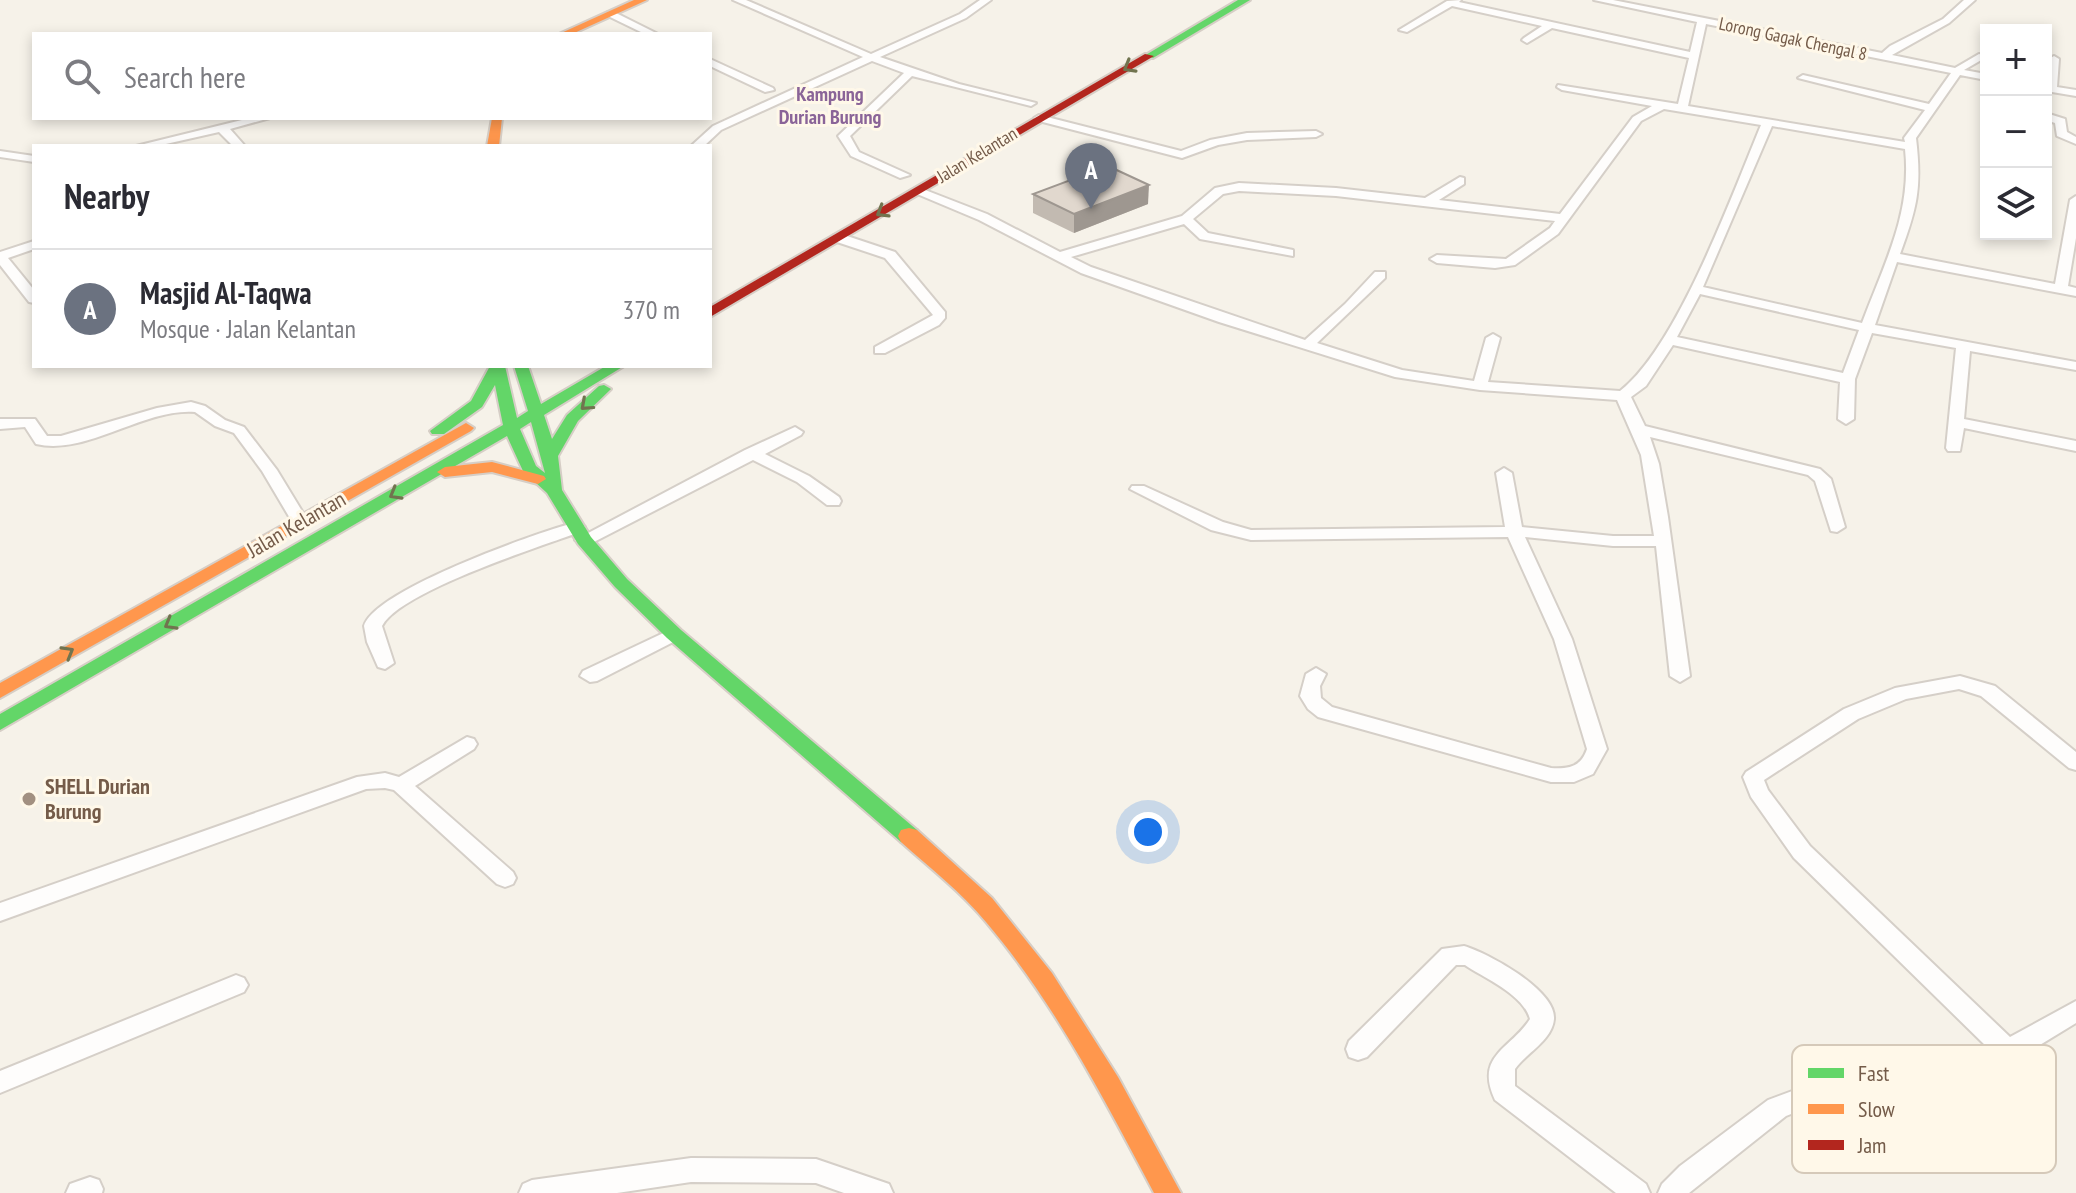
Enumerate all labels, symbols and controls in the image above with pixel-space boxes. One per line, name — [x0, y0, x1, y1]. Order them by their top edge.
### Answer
street label: Lorong Gagak Chengal 8 — [1717, 12, 1869, 65]
map controls — [1980, 24, 2052, 240]
button: + — [1980, 24, 2052, 96]
search box — [32, 32, 712, 120]
icon: search — [60, 54, 104, 98]
text: Search here — [124, 57, 246, 96]
one-way arrow — [1123, 57, 1138, 73]
district label: Kampung Durian Burung — [779, 81, 881, 130]
button: − — [1980, 96, 2052, 168]
street label: Jalan Kelantan — [932, 122, 1021, 188]
pin: A — [1065, 143, 1117, 209]
button: layers — [1980, 168, 2052, 240]
text: Nearby — [64, 174, 149, 218]
one-way arrow — [876, 202, 890, 217]
text: Masjid Al-Taqwa — [140, 273, 312, 312]
text: A — [83, 293, 97, 326]
text: 370 m — [622, 293, 680, 326]
text: Mosque · Jalan Kelantan — [140, 312, 356, 345]
one-way arrow — [581, 395, 595, 410]
street label: Jalan Kelantan — [241, 484, 350, 564]
one-way arrow — [389, 484, 404, 500]
one-way arrow — [164, 615, 179, 630]
one-way arrow — [59, 646, 73, 662]
place label: SHELL Durian Burung — [45, 772, 150, 825]
marker: SHELL Durian Burung — [20, 790, 38, 808]
your location — [1128, 812, 1168, 852]
legend — [1792, 1045, 2056, 1173]
text: Fast — [1858, 1059, 1889, 1087]
text: Slow — [1858, 1095, 1895, 1123]
text: Jam — [1857, 1131, 1886, 1159]

